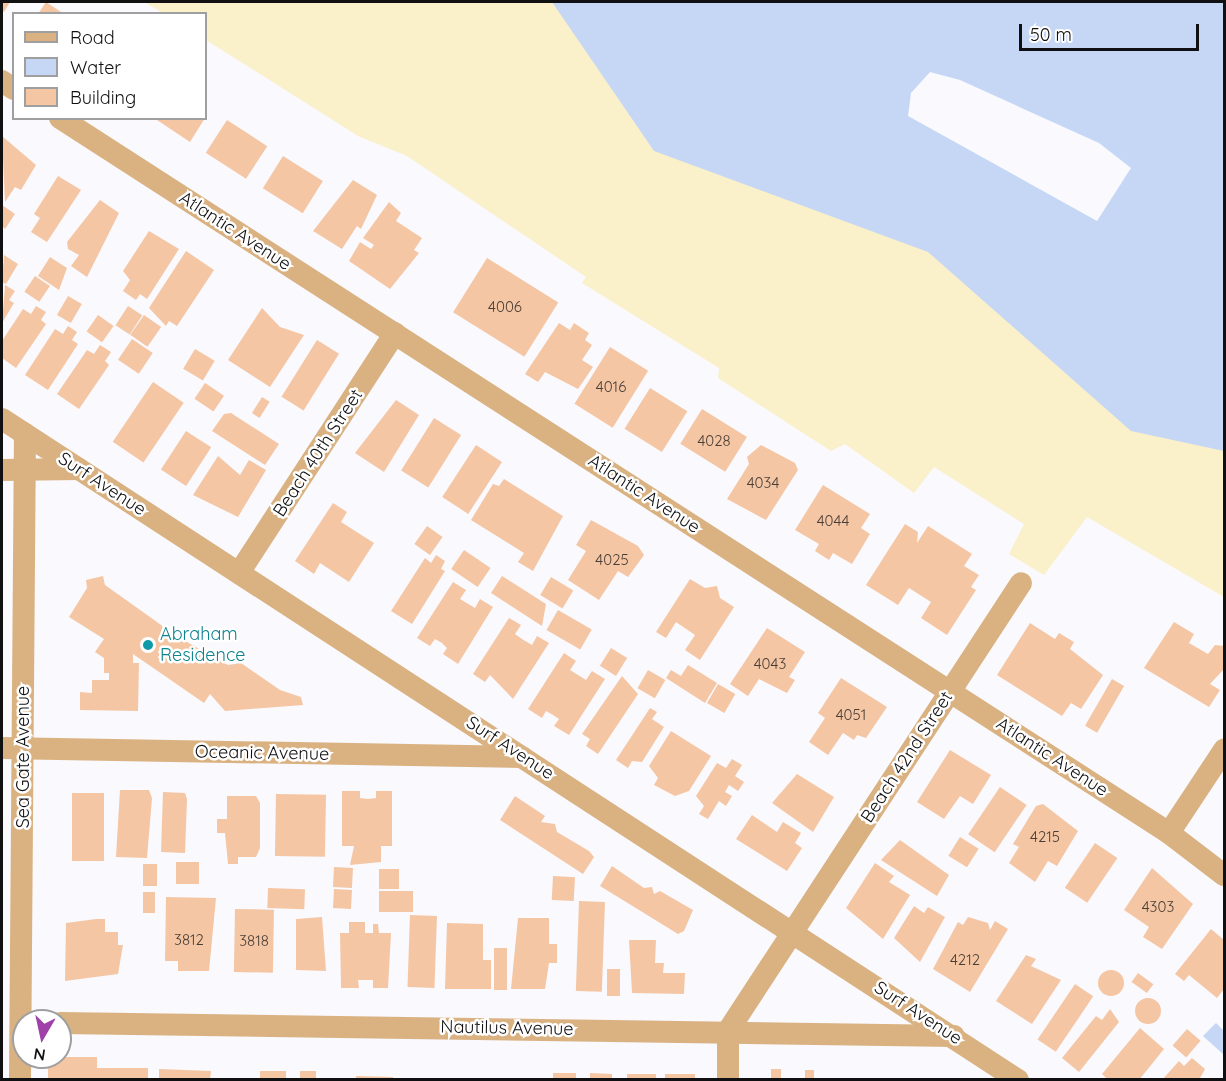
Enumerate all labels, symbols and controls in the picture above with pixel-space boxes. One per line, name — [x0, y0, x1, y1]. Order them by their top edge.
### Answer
legend — [12, 12, 207, 120]
scale bar — [1022, 12, 1202, 50]
text: 50 m — [1030, 23, 1072, 46]
text: Road — [70, 26, 115, 49]
text: Water — [70, 56, 121, 79]
text: Building — [70, 86, 136, 109]
street label: Atlantic Avenue — [175, 187, 295, 275]
house number: 4006 — [488, 298, 522, 316]
house number: 4016 — [596, 378, 626, 396]
street label: Beach 40th Street — [269, 385, 367, 521]
house number: 4028 — [697, 432, 731, 450]
street label: Surf Avenue — [54, 448, 150, 520]
street label: Atlantic Avenue — [584, 450, 704, 538]
house number: 4034 — [747, 474, 779, 492]
house number: 4044 — [817, 512, 849, 530]
house number: 4025 — [595, 551, 629, 569]
place label: Abraham Residence — [160, 624, 245, 666]
marker: Abraham Residence — [141, 638, 155, 652]
house number: 4043 — [754, 655, 786, 673]
street label: Sea Gate Avenue — [12, 686, 34, 828]
street label: Beach 42nd Street — [856, 687, 958, 827]
house number: 4051 — [836, 706, 866, 724]
street label: Surf Avenue — [462, 712, 558, 784]
street label: Atlantic Avenue — [992, 713, 1112, 801]
street label: Oceanic Avenue — [195, 741, 329, 765]
house number: 4215 — [1030, 828, 1060, 846]
house number: 4303 — [1142, 898, 1174, 916]
house number: 3812 — [174, 931, 204, 949]
house number: 3818 — [239, 932, 269, 950]
house number: 4212 — [950, 951, 980, 969]
street label: Surf Avenue — [870, 977, 966, 1049]
north arrow — [12, 1009, 72, 1069]
street label: Nautilus Avenue — [440, 1016, 574, 1040]
text: N — [32, 1044, 47, 1066]

